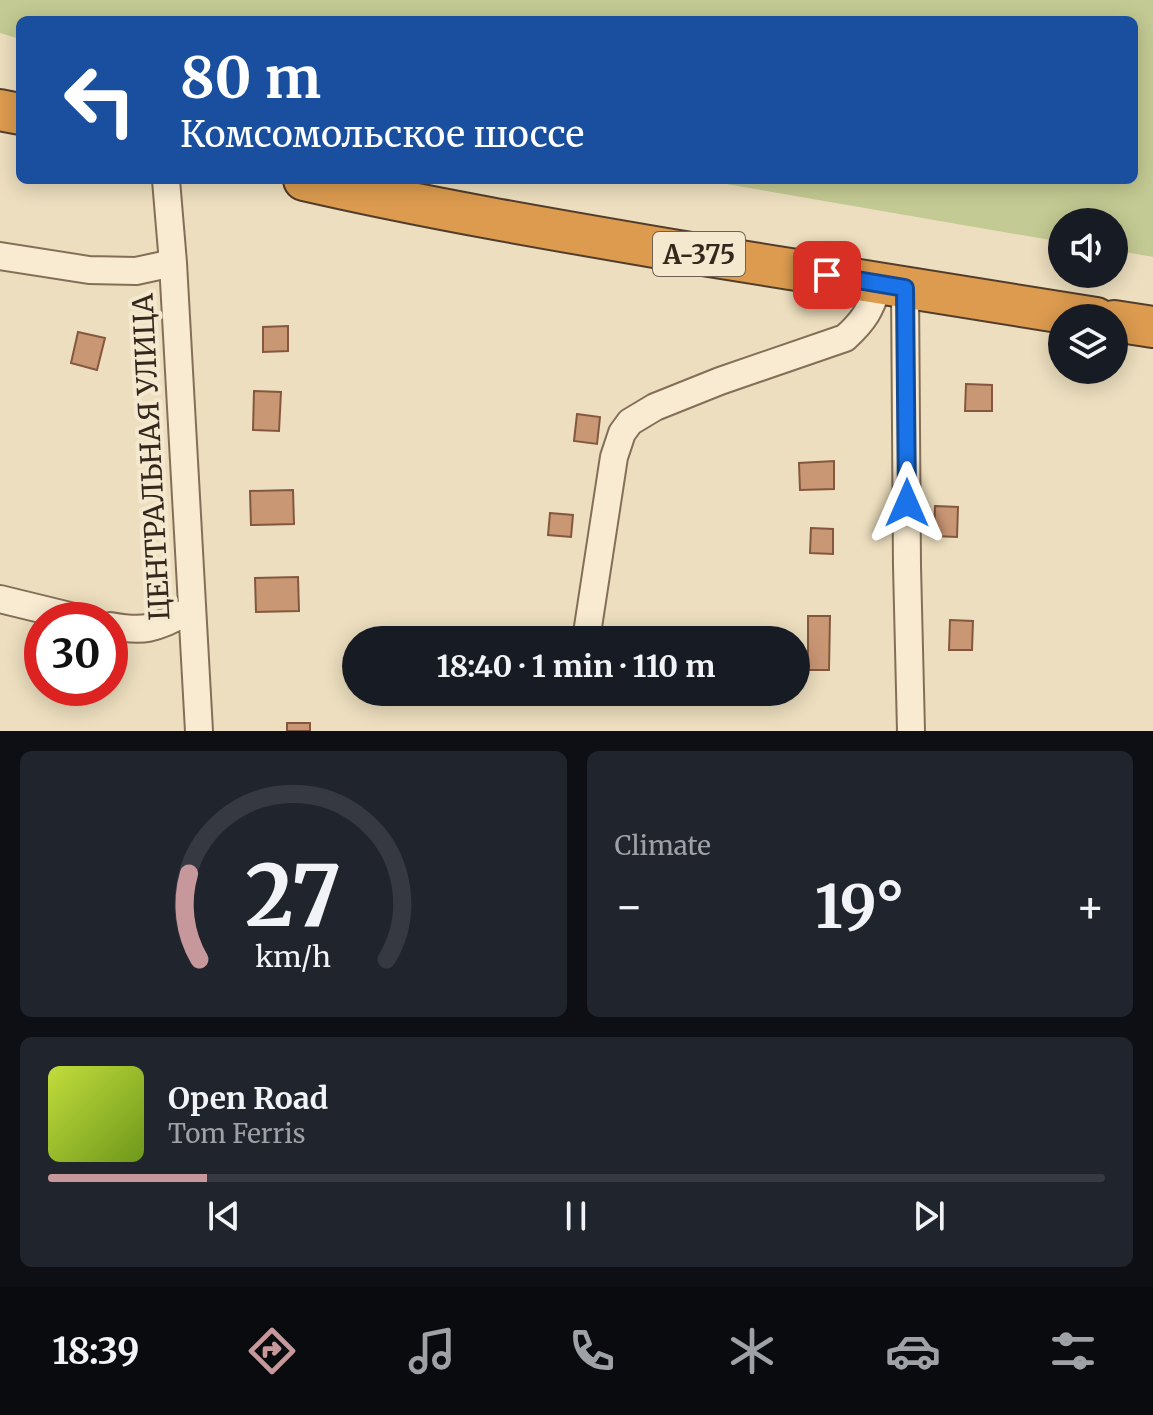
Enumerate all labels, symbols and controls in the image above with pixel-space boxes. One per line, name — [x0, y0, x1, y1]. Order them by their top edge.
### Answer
text: 80 m — [180, 43, 321, 113]
icon: left — [48, 48, 152, 152]
text: Комсомольское шоссе — [180, 112, 584, 157]
map controls — [1048, 208, 1128, 384]
button: sound — [1048, 208, 1128, 288]
road number: А-375 — [653, 232, 745, 276]
pin — [793, 241, 861, 309]
icon: arrive — [805, 253, 849, 297]
street label: ЦЕНТРАЛЬНАЯ УЛИЦА — [124, 292, 178, 621]
button: layers — [1048, 304, 1128, 384]
position arrow — [865, 461, 949, 545]
speed limit sign: 30 — [24, 602, 128, 706]
text: 18:40 · 1 min · 110 m — [437, 647, 715, 685]
text: Climate — [615, 829, 711, 862]
text: 27 — [245, 844, 341, 949]
text: 19° — [815, 869, 905, 944]
text: − — [615, 879, 644, 934]
text: + — [1076, 879, 1105, 934]
text: km/h — [255, 939, 331, 975]
text: Open Road — [168, 1079, 328, 1117]
text: Tom Ferris — [168, 1117, 306, 1150]
icon: previous — [202, 1194, 246, 1238]
icon: pause — [554, 1194, 598, 1238]
icon: next — [907, 1194, 951, 1238]
icon: directions — [244, 1323, 300, 1379]
icon: music — [404, 1323, 460, 1379]
icon: phone — [564, 1323, 620, 1379]
icon: climate — [724, 1323, 780, 1379]
icon: car — [885, 1323, 941, 1379]
icon: filters — [1045, 1323, 1101, 1379]
text: 18:39 — [52, 1329, 139, 1374]

